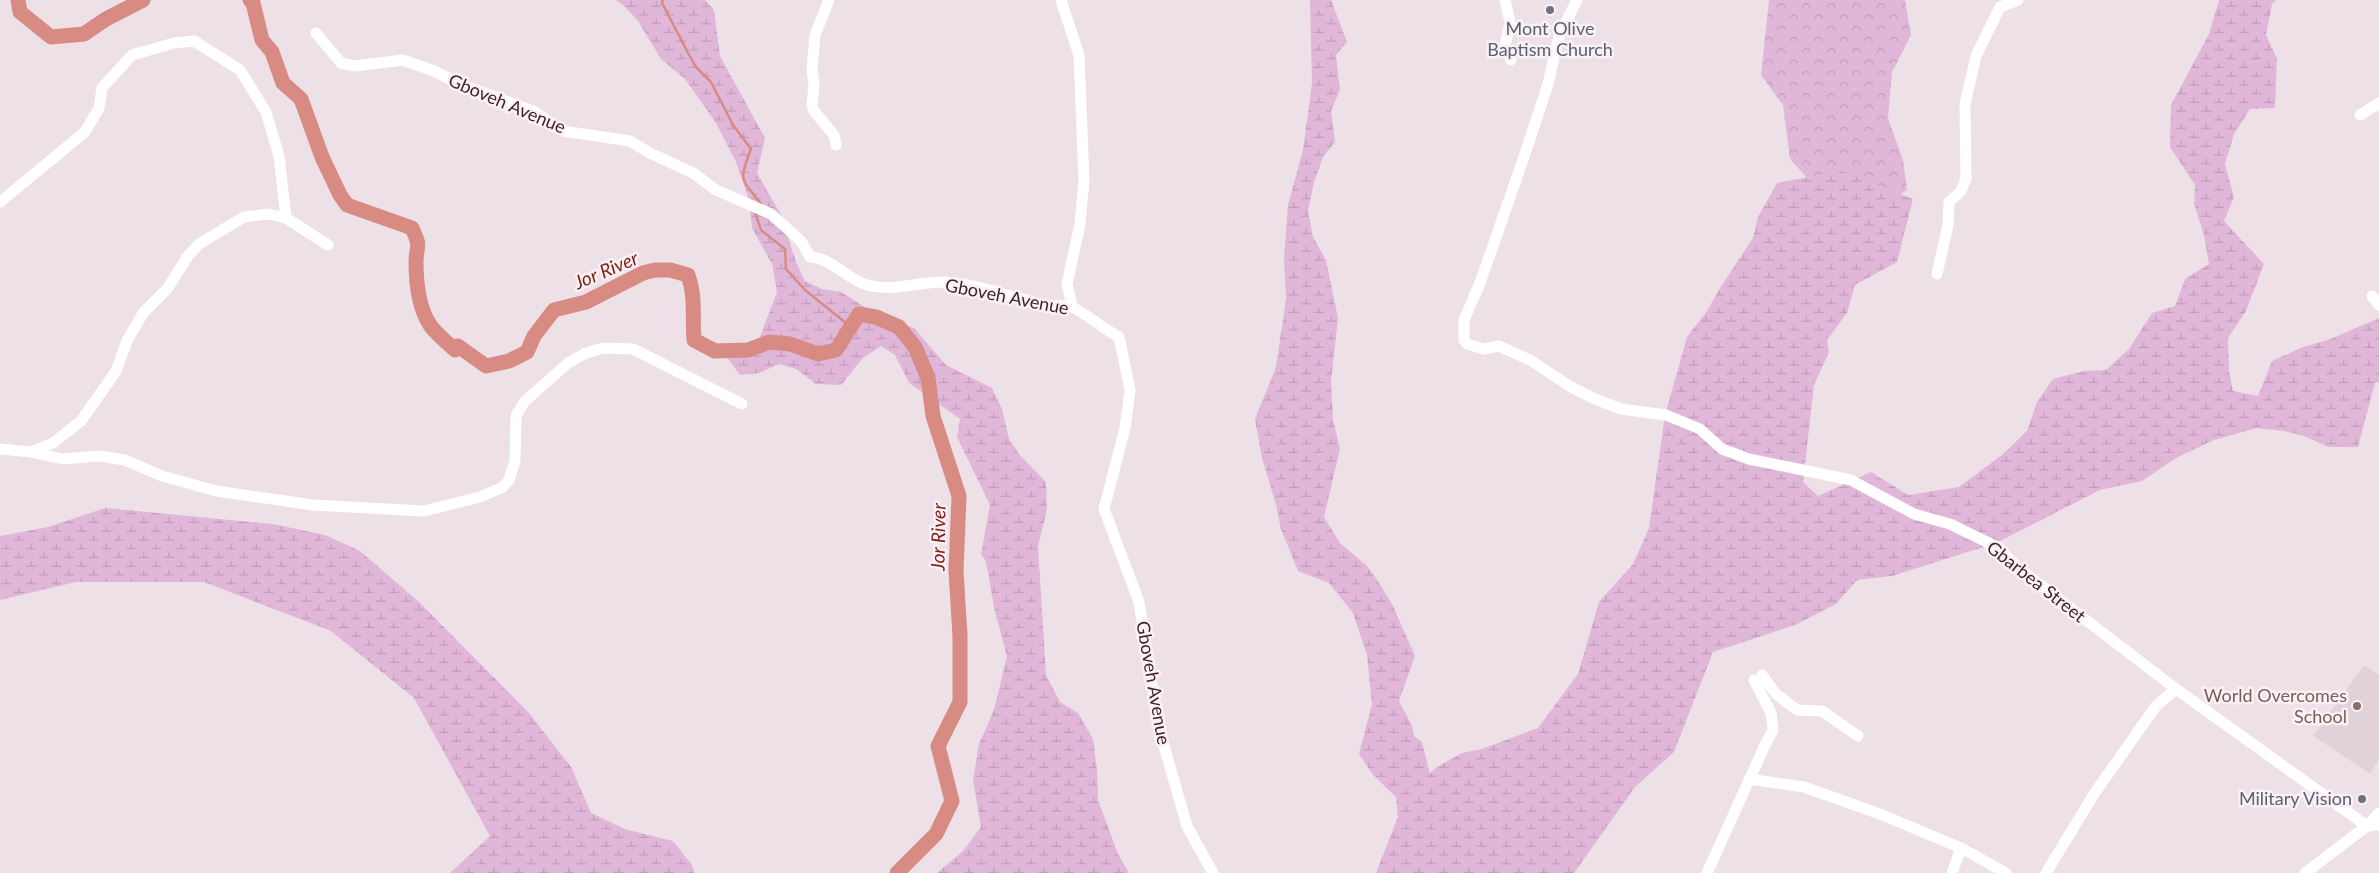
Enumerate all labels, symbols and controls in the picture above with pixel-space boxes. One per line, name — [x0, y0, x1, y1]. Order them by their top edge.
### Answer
marker: Mont Olive Baptism Church — [1544, 4, 1556, 16]
place label: Mont Olive Baptism Church — [1487, 17, 1613, 60]
street label: Gboveh Avenue — [445, 68, 569, 138]
water label: Jor River — [569, 246, 642, 294]
street label: Gboveh Avenue — [944, 273, 1071, 319]
water label: Jor River — [925, 503, 950, 572]
street label: Gbarbea Street — [1983, 536, 2091, 627]
street label: Gboveh Avenue — [1132, 619, 1176, 746]
place label: World Overcomes School — [2204, 684, 2347, 727]
marker: World Overcomes School — [2351, 700, 2363, 712]
place label: Military Vision — [2239, 787, 2352, 809]
marker: Military Vision — [2356, 793, 2368, 805]

